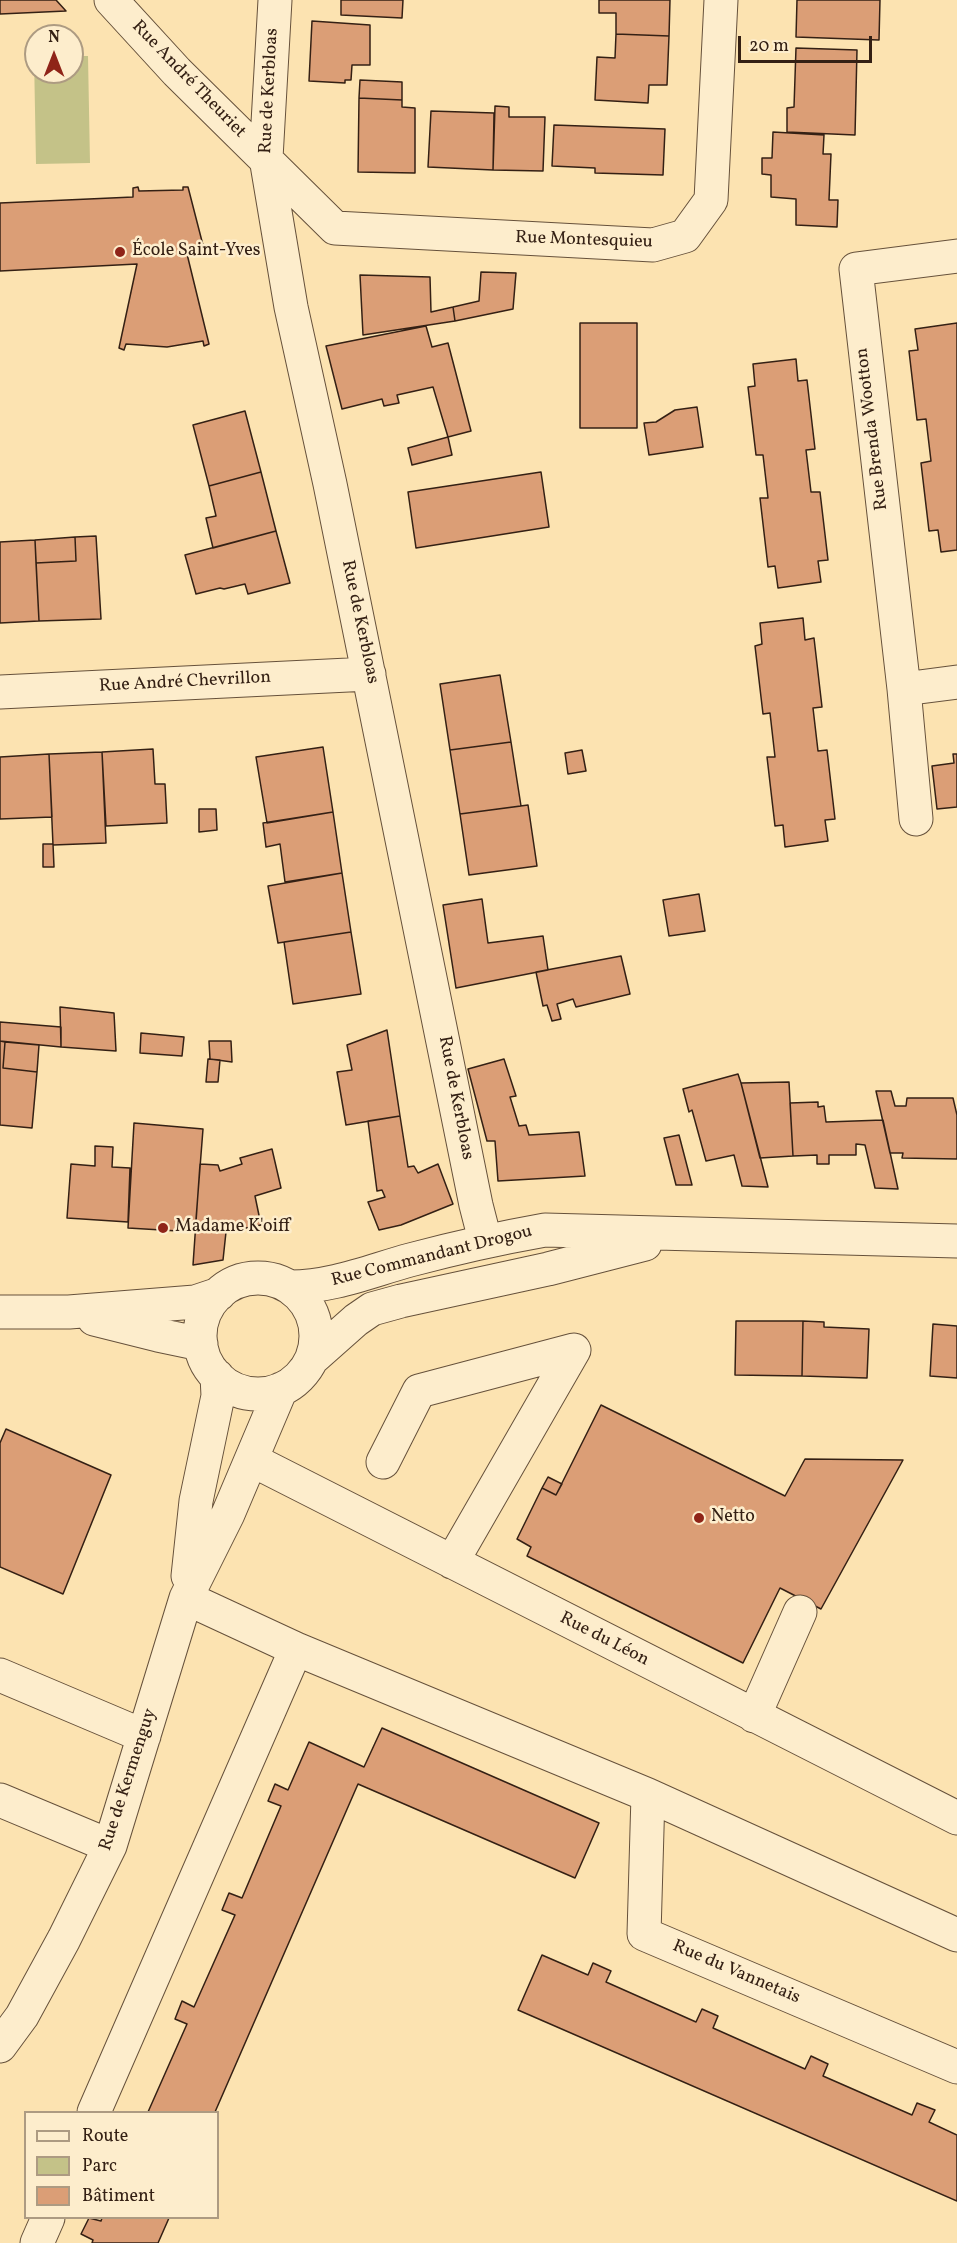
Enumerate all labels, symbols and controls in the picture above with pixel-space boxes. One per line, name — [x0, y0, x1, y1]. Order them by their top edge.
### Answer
street label: Rue André Theuriet — [126, 17, 250, 143]
north arrow — [24, 24, 84, 84]
scale bar — [741, 24, 874, 62]
text: N — [48, 27, 60, 49]
street label: Rue de Kerbloas — [256, 28, 284, 154]
text: 20 m — [749, 34, 789, 59]
street label: Rue Montesquieu — [515, 228, 653, 254]
place label: École Saint-Yves — [132, 241, 261, 263]
marker: École Saint-Yves — [113, 245, 127, 259]
street label: Rue Brenda Wootton — [852, 346, 894, 512]
street label: Rue de Kerbloas — [335, 558, 383, 686]
street label: Rue André Chevrillon — [98, 668, 272, 698]
street label: Rue de Kerbloas — [432, 1034, 478, 1162]
place label: Madame K'oiff — [175, 1217, 290, 1239]
marker: Madame K'oiff — [156, 1221, 170, 1235]
street label: Rue Commandant Drogou — [329, 1222, 535, 1292]
place label: Netto — [711, 1507, 755, 1529]
marker: Netto — [692, 1511, 706, 1525]
street label: Rue du Léon — [556, 1608, 652, 1672]
street label: Rue de Kermenguy — [96, 1706, 162, 1854]
street label: Rue du Vannetais — [669, 1936, 803, 2010]
legend — [24, 2111, 219, 2219]
text: Route — [82, 2124, 128, 2149]
text: Parc — [82, 2154, 117, 2179]
text: Bâtiment — [82, 2184, 155, 2209]

